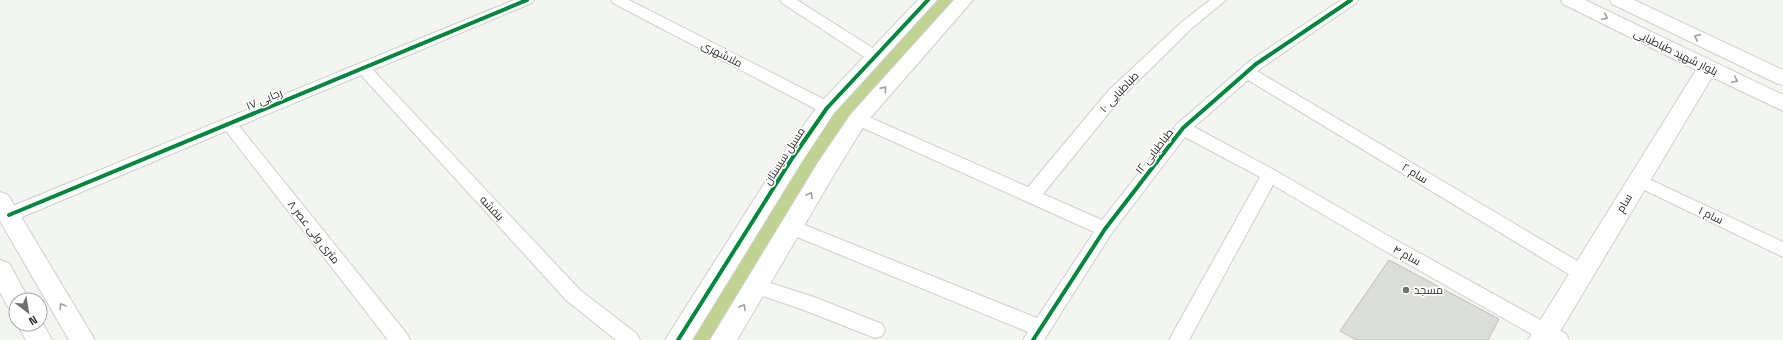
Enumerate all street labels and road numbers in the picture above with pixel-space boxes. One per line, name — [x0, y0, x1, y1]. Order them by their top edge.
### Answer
street label: بلوار شهید طباطبایی — [1632, 26, 1720, 78]
street label: ملاشهری — [699, 38, 745, 70]
street label: طباطبایی ۱۰ — [1097, 69, 1141, 115]
street label: رجایی ۱۷ — [244, 85, 284, 113]
street label: مسیل سیستان — [760, 125, 808, 187]
street label: طباطبایی ۱۲ — [1132, 125, 1176, 177]
street label: سام ۲ — [1399, 160, 1431, 187]
street label: سام — [1613, 191, 1636, 215]
street label: بنفشه — [477, 193, 507, 223]
street label: ۸ متری ولی عصر — [285, 198, 343, 266]
street label: سام ۱ — [1696, 203, 1726, 228]
street label: سام ۴ — [1390, 242, 1423, 269]

